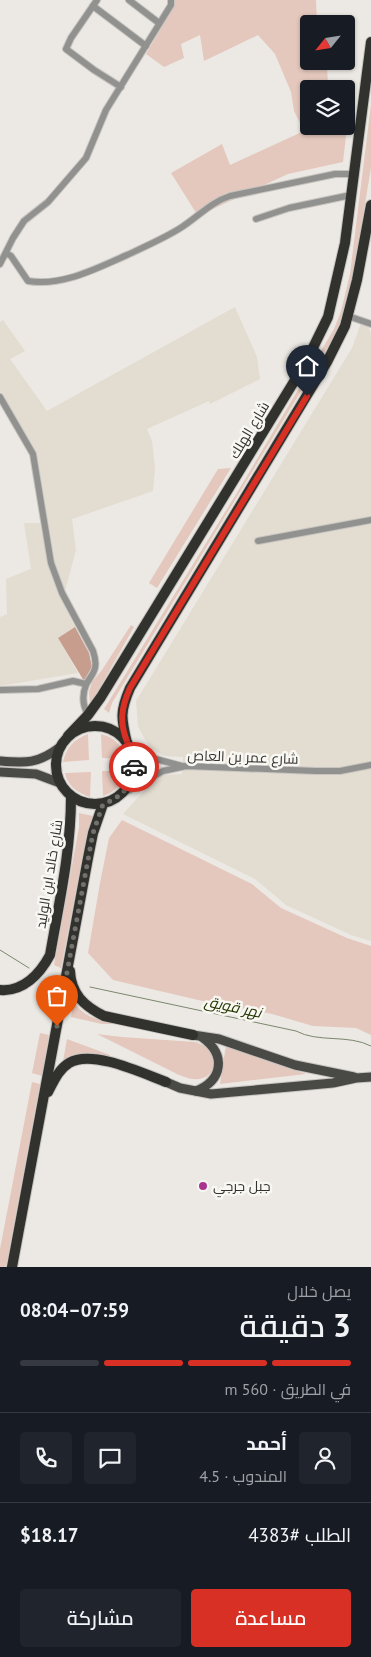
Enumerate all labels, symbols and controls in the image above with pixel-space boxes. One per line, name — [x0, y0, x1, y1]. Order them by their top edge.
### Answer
north arrow — [300, 15, 355, 70]
map controls — [300, 15, 355, 135]
button: layers — [300, 80, 355, 135]
pin — [286, 345, 328, 396]
icon: home — [293, 352, 321, 380]
street label: شارع الهلك — [225, 398, 273, 462]
courier — [109, 742, 159, 792]
street label: شارع عمر بن العاص — [187, 746, 299, 768]
icon: car — [120, 753, 148, 781]
street label: شارع خالد ابن الوليد — [32, 818, 66, 930]
pin — [36, 975, 78, 1026]
icon: bag — [43, 982, 71, 1010]
water label: نهر قويق — [203, 991, 265, 1022]
place label: جبل جرجي — [213, 1177, 271, 1198]
marker: جبل جرجي — [197, 1180, 209, 1192]
text: يصل خلال — [287, 1281, 351, 1301]
text: 07:59–08:04 — [20, 1298, 129, 1322]
text: 3 دقيقة — [240, 1304, 351, 1346]
text: في الطريق · 560 m — [224, 1379, 351, 1399]
text: أحمد — [246, 1431, 287, 1455]
button: phone — [20, 1432, 72, 1484]
button: chat — [84, 1432, 136, 1484]
button: person — [299, 1432, 351, 1484]
text: المندوب · 4.5 — [199, 1466, 287, 1486]
text: $18.17 — [20, 1523, 79, 1547]
text: الطلب #4383 — [248, 1523, 351, 1547]
button: مشاركة — [20, 1589, 181, 1647]
button: مساعدة — [191, 1589, 351, 1647]

